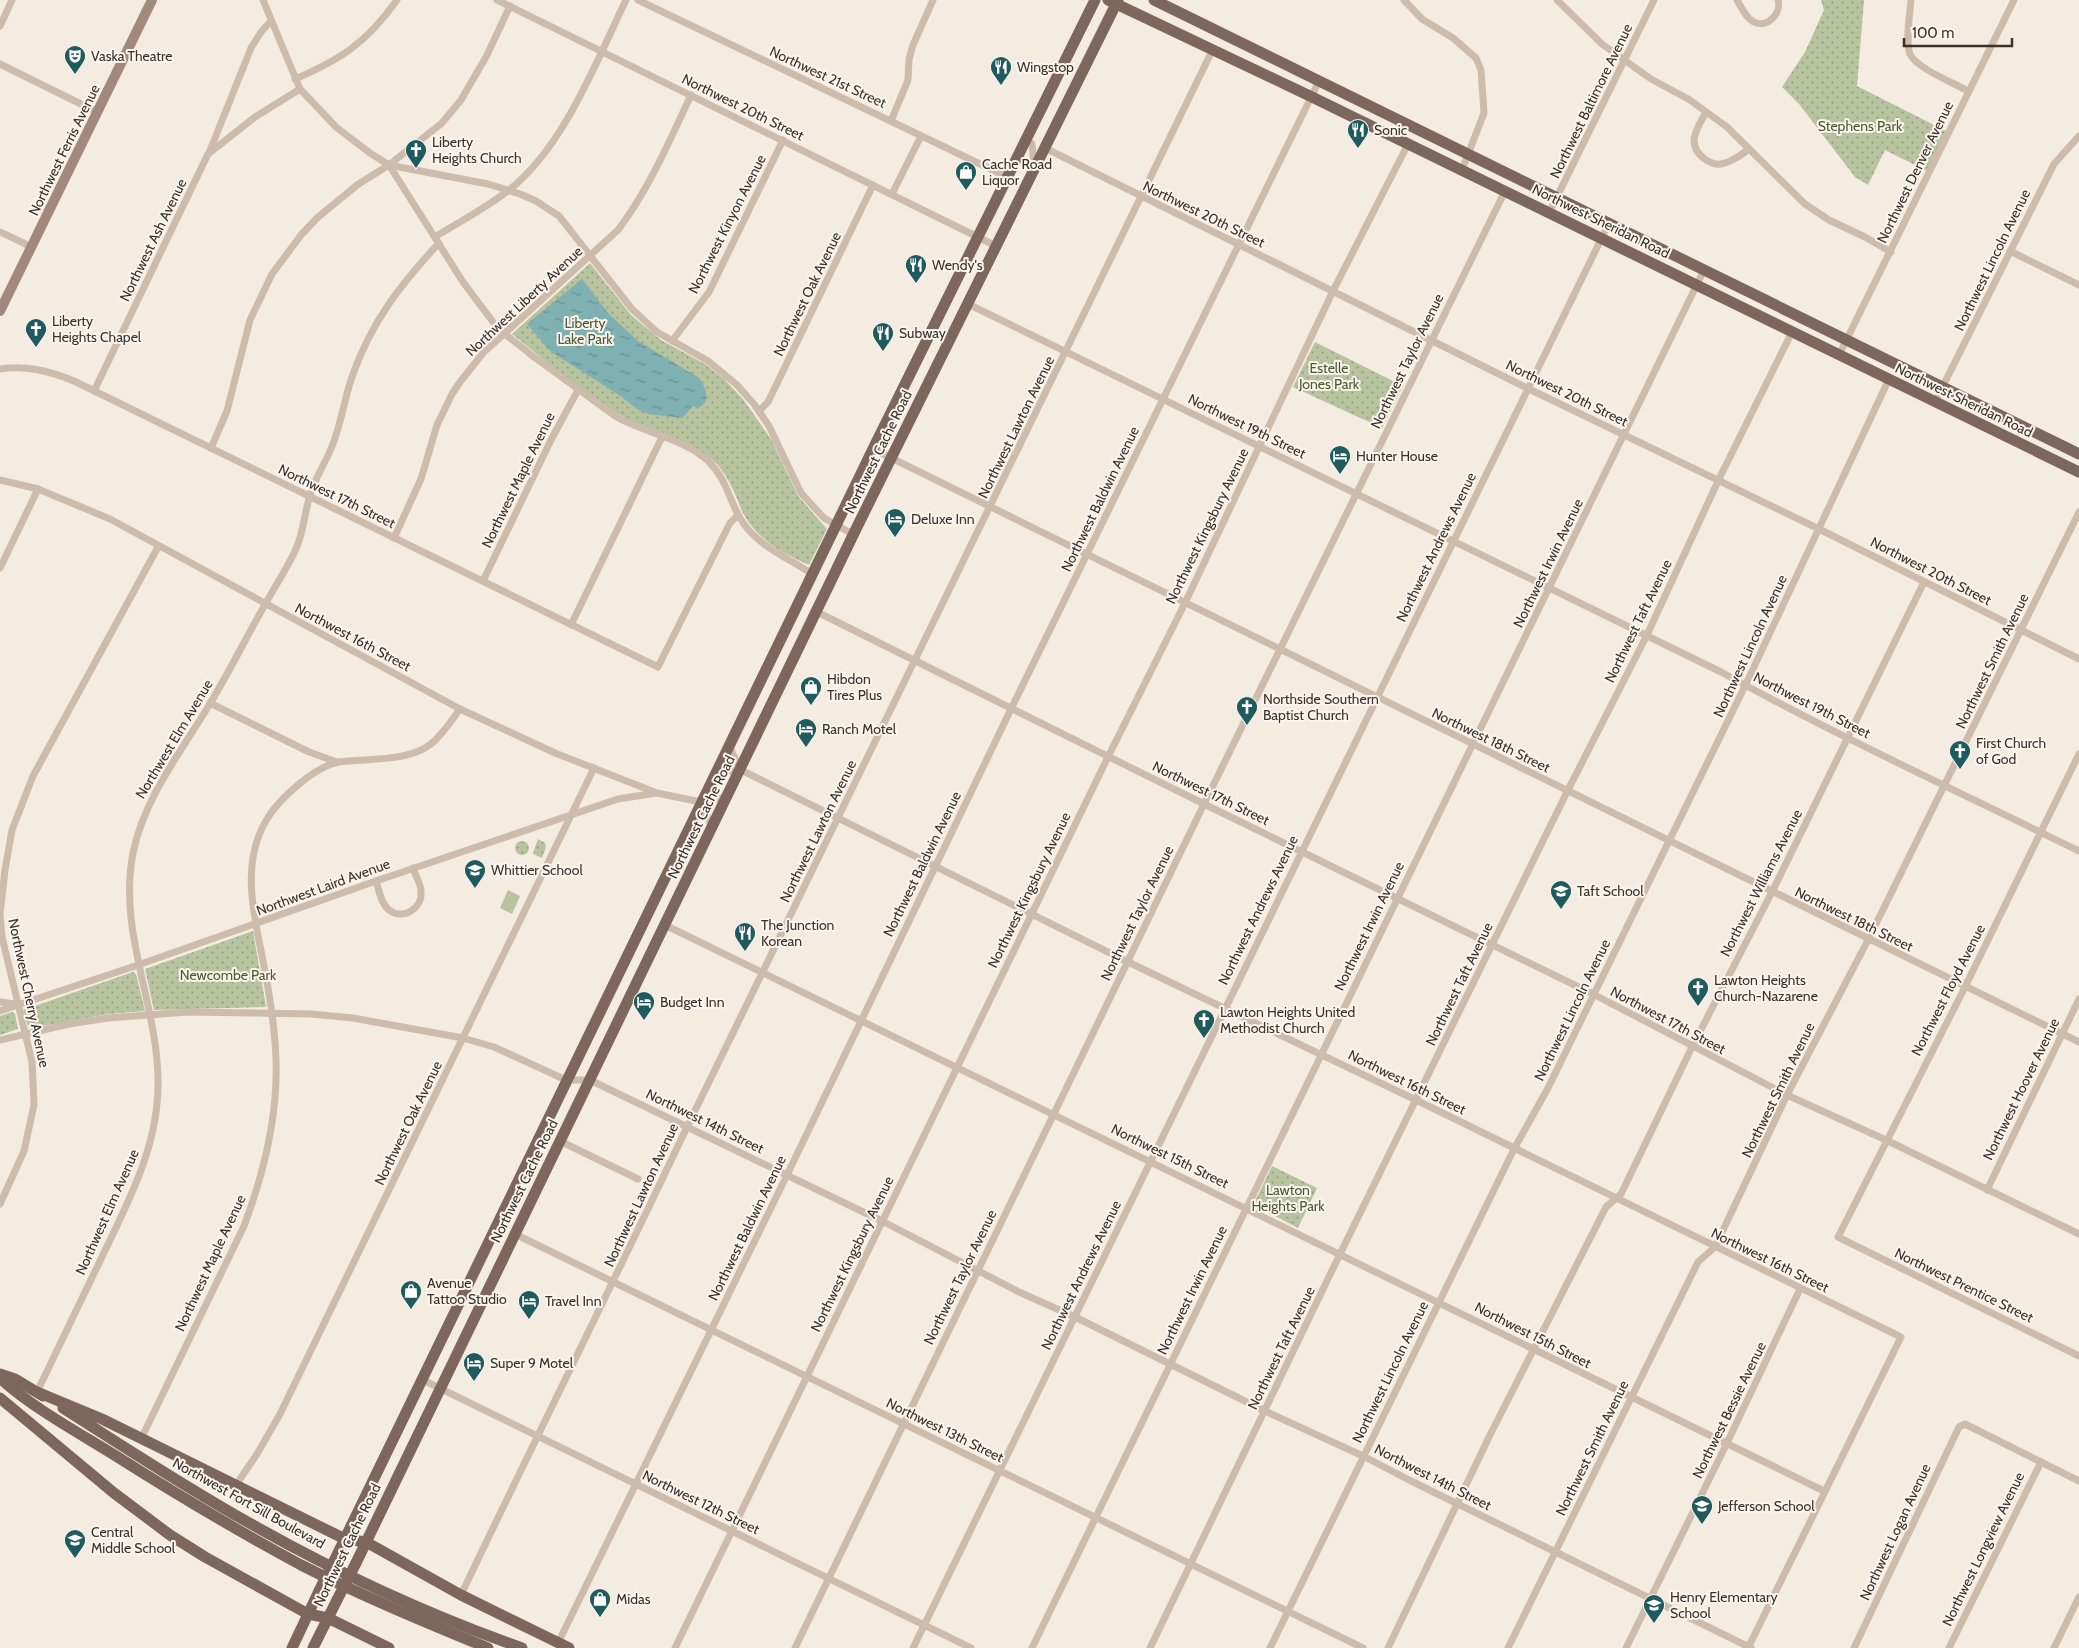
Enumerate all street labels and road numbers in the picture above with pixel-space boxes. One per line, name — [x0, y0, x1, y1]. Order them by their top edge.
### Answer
street label: Northwest Baltimore Avenue — [1546, 21, 1636, 181]
street label: Northwest 21st Street — [767, 42, 889, 112]
street label: Northwest 20th Street — [679, 70, 807, 144]
street label: Northwest Ferris Avenue — [24, 81, 104, 219]
street label: Northwest Denver Avenue — [1873, 98, 1957, 246]
street label: Northwest Kinyon Avenue — [684, 151, 770, 297]
street label: Northwest Ash Avenue — [115, 176, 191, 304]
street label: Northwest 20th Street — [1140, 177, 1268, 251]
street label: Northwest Sheridan Road — [1529, 180, 1673, 262]
street label: Northwest Lincoln Avenue — [1950, 186, 2034, 334]
street label: Northwest Oak Avenue — [769, 229, 845, 359]
street label: Northwest Liberty Avenue — [462, 242, 586, 360]
street label: Northwest Taylor Avenue — [1366, 291, 1448, 431]
street label: Northwest Lawton Avenue — [974, 353, 1058, 501]
street label: Northwest 20th Street — [1503, 356, 1631, 430]
street label: Northwest Sheridan Road — [1892, 359, 2036, 441]
street label: Northwest Cache Road — [840, 387, 916, 517]
street label: Northwest 19th Street — [1185, 390, 1309, 462]
street label: Northwest Maple Avenue — [477, 409, 559, 551]
street label: Northwest Baldwin Avenue — [1057, 423, 1143, 575]
street label: Northwest Kingsbury Avenue — [1161, 445, 1253, 607]
street label: Northwest 17th Street — [276, 460, 399, 532]
street label: Northwest Andrews Avenue — [1392, 469, 1480, 625]
street label: Northwest Irwin Avenue — [1509, 496, 1587, 630]
street label: Northwest 20th Street — [1867, 533, 1995, 609]
street label: Northwest Taft Avenue — [1600, 556, 1676, 686]
street label: Northwest Lincoln Avenue — [1709, 572, 1791, 720]
street label: Northwest Smith Avenue — [1951, 591, 2033, 731]
street label: Northwest 16th Street — [292, 599, 414, 675]
street label: Northwest 19th Street — [1751, 668, 1874, 742]
street label: Northwest Elm Avenue — [131, 676, 217, 802]
street label: Northwest 18th Street — [1429, 704, 1553, 777]
street label: Northwest Cache Road — [663, 752, 739, 882]
street label: Northwest Lawton Avenue — [776, 757, 860, 905]
street label: Northwest 17th Street — [1150, 757, 1273, 829]
street label: Northwest Baldwin Avenue — [879, 788, 965, 940]
street label: Northwest Williams Avenue — [1716, 806, 1806, 960]
street label: Northwest Kingsbury Avenue — [983, 809, 1075, 971]
street label: Northwest Andrews Avenue — [1214, 832, 1302, 988]
street label: Northwest Taylor Avenue — [1096, 843, 1178, 983]
street label: Northwest Laird Avenue — [254, 854, 392, 920]
street label: Northwest Irwin Avenue — [1330, 859, 1408, 993]
street label: Northwest 18th Street — [1792, 883, 1916, 956]
street label: Northwest Cherry Avenue — [4, 917, 54, 1069]
street label: Northwest Taft Avenue — [1421, 919, 1497, 1049]
street label: Northwest Floyd Avenue — [1907, 921, 1989, 1059]
street label: Northwest Lincoln Avenue — [1530, 936, 1614, 1084]
street label: Northwest 17th Street — [1607, 982, 1729, 1058]
street label: Northwest Hoover Avenue — [1979, 1015, 2063, 1163]
street label: Northwest Smith Avenue — [1737, 1020, 1819, 1160]
street label: Northwest 16th Street — [1345, 1046, 1469, 1118]
street label: Northwest Oak Avenue — [370, 1058, 446, 1188]
street label: Northwest 14th Street — [643, 1085, 767, 1157]
street label: Northwest Cache Road — [486, 1116, 562, 1246]
street label: Northwest Lawton Avenue — [600, 1120, 682, 1270]
street label: Northwest 15th Street — [1108, 1120, 1232, 1192]
street label: Northwest Elm Avenue — [71, 1146, 143, 1278]
street label: Northwest Baldwin Avenue — [704, 1152, 790, 1304]
street label: Northwest Kingsbury Avenue — [806, 1173, 898, 1335]
street label: Northwest Maple Avenue — [170, 1192, 250, 1334]
street label: Northwest Andrews Avenue — [1037, 1197, 1125, 1353]
street label: Northwest Taylor Avenue — [919, 1207, 1001, 1347]
street label: Northwest Irwin Avenue — [1153, 1223, 1231, 1357]
street label: Northwest 16th Street — [1708, 1224, 1832, 1296]
street label: Northwest Prentice Street — [1892, 1244, 2037, 1327]
street label: Northwest Taft Avenue — [1243, 1283, 1319, 1413]
street label: Northwest Lincoln Avenue — [1348, 1298, 1432, 1446]
street label: Northwest 15th Street — [1472, 1298, 1595, 1372]
street label: Northwest Bessie Avenue — [1688, 1339, 1770, 1481]
street label: Northwest Smith Avenue — [1551, 1378, 1633, 1518]
street label: Northwest 13th Street — [883, 1394, 1007, 1466]
street label: Northwest 14th Street — [1371, 1440, 1495, 1514]
street label: Northwest Fort Sill Boulevard — [170, 1454, 328, 1552]
street label: Northwest Logan Avenue — [1855, 1461, 1935, 1603]
street label: Northwest 12th Street — [639, 1466, 763, 1538]
street label: Northwest Longview Avenue — [1938, 1469, 2028, 1629]
street label: Northwest Cache Road — [309, 1480, 385, 1610]

